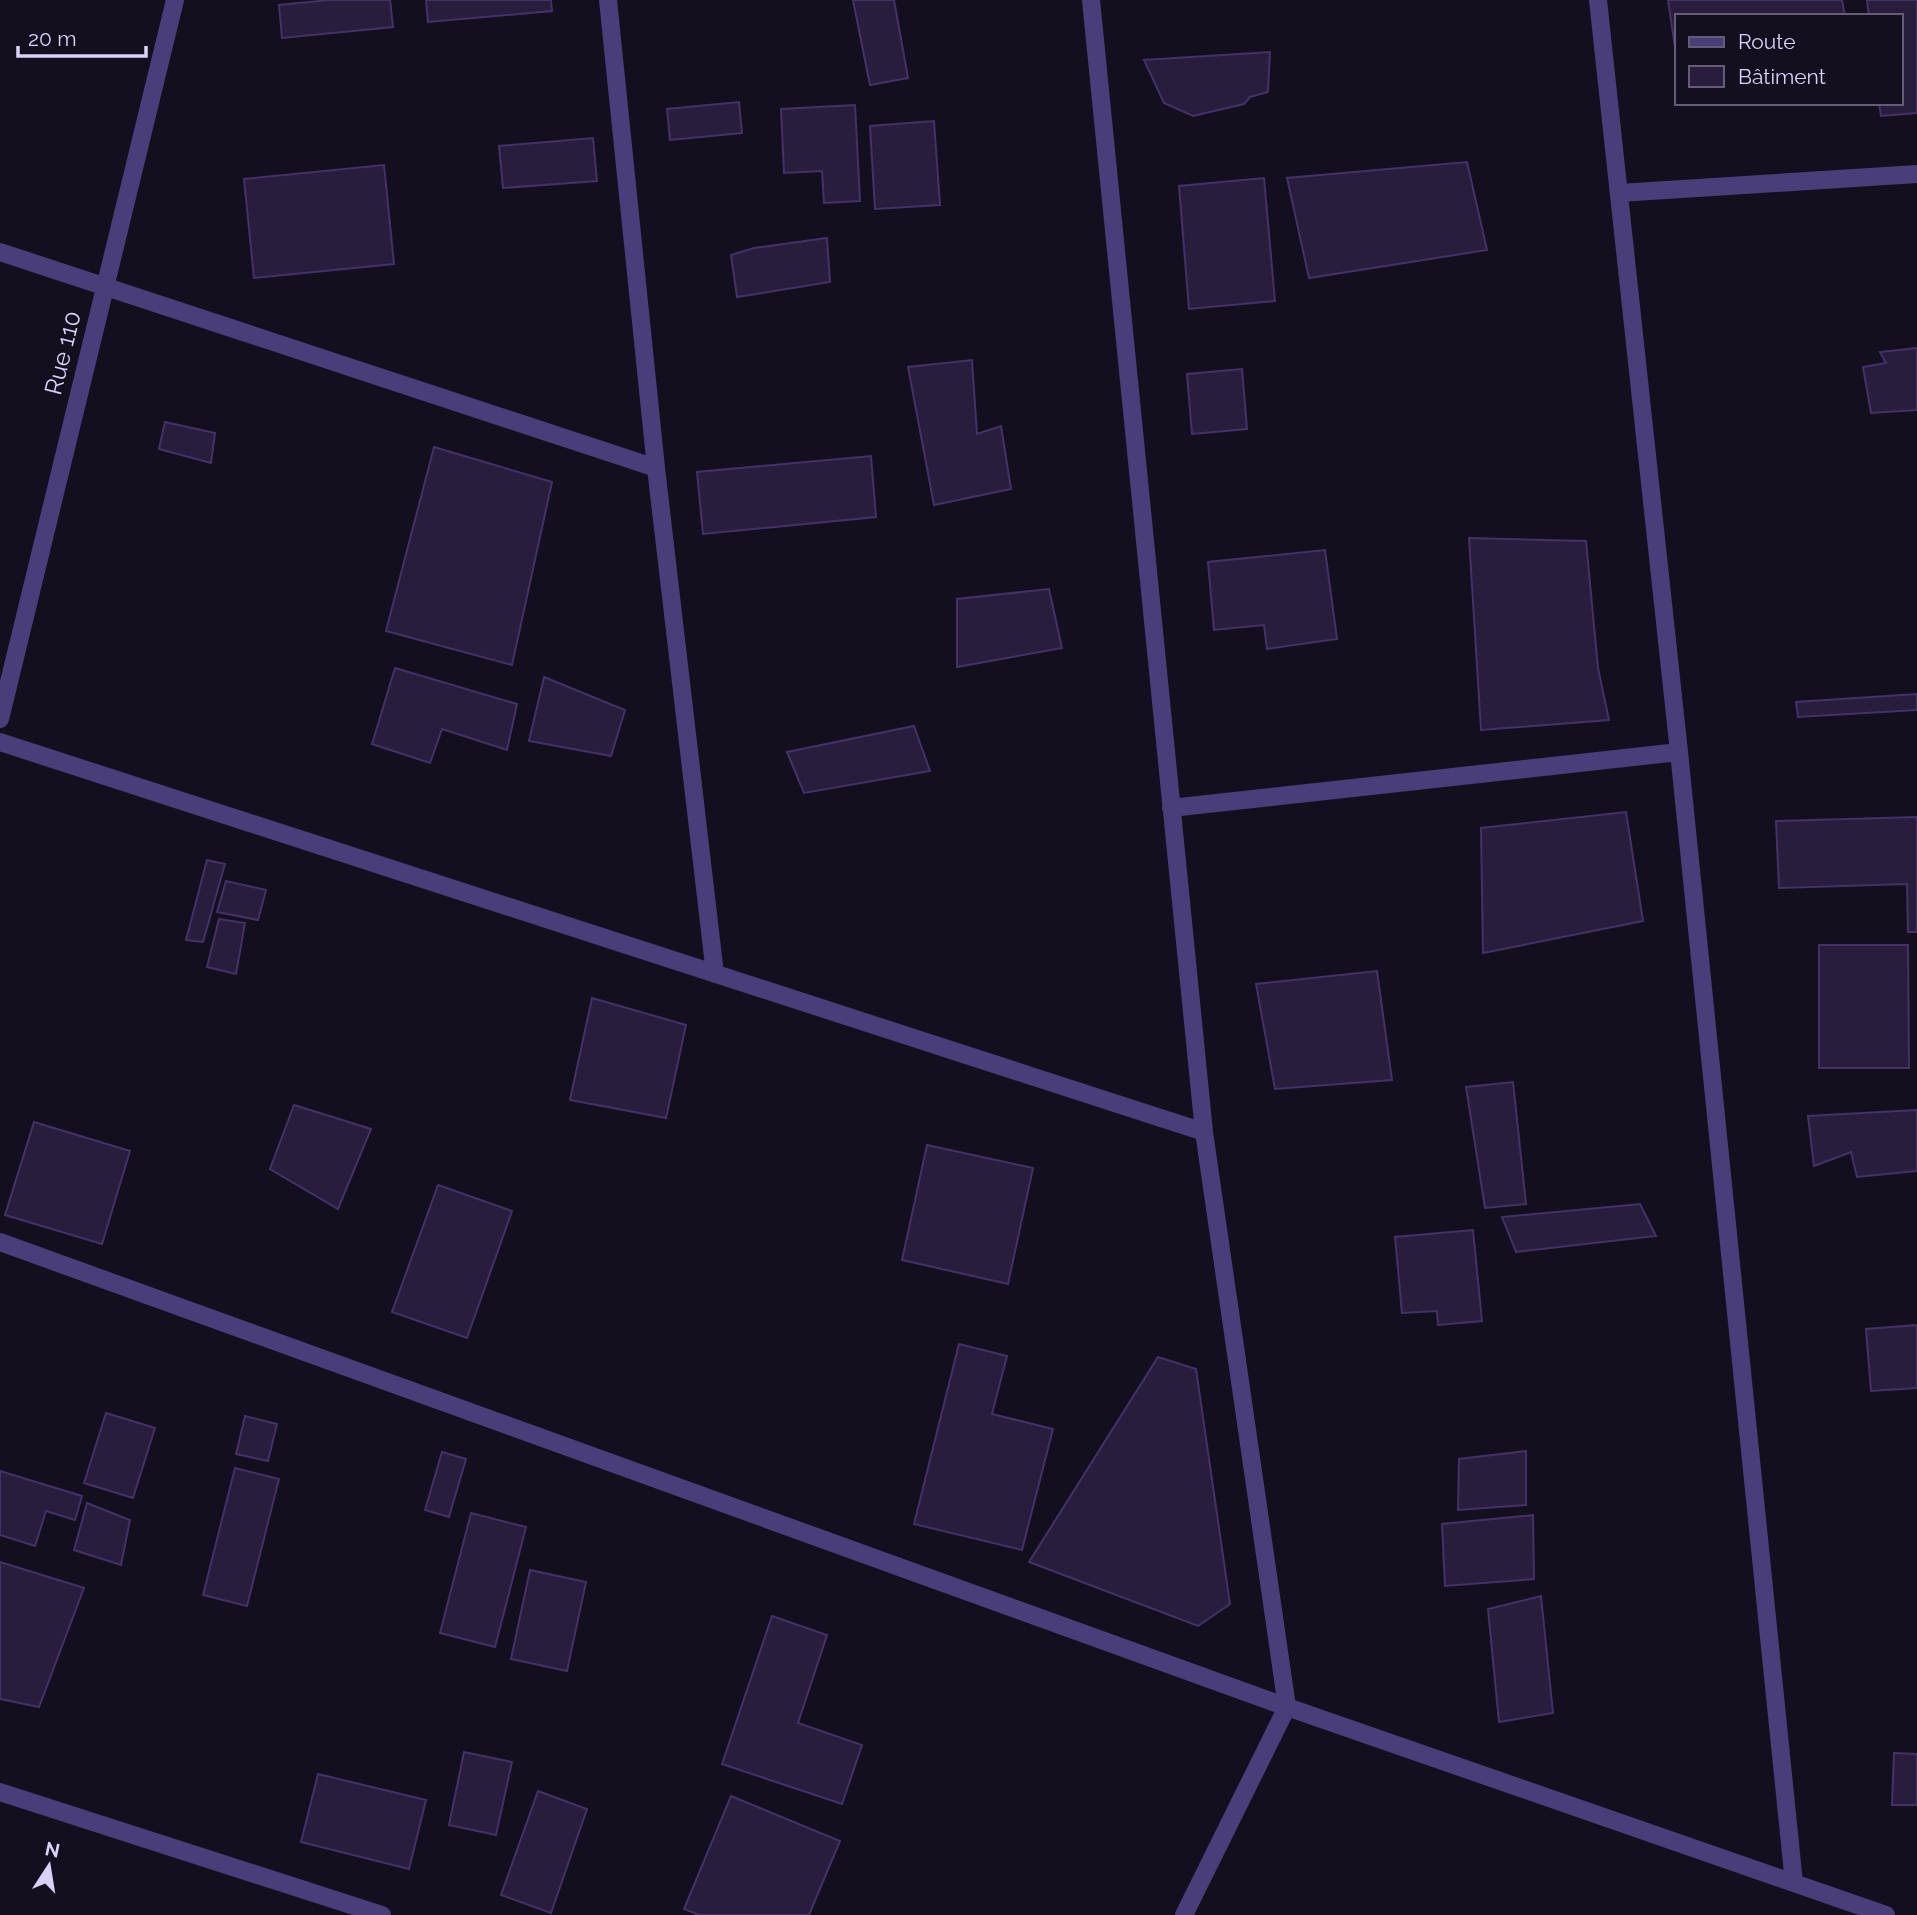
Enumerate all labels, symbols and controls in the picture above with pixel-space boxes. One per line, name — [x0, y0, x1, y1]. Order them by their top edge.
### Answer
scale bar — [18, 14, 145, 58]
legend — [1675, 14, 1903, 105]
text: 20 m — [28, 26, 76, 51]
text: Route — [1738, 29, 1796, 54]
text: Bâtiment — [1738, 64, 1826, 89]
street label: Rue 110 — [38, 308, 87, 398]
north arrow — [14, 1831, 84, 1901]
text: N — [43, 1837, 62, 1862]

